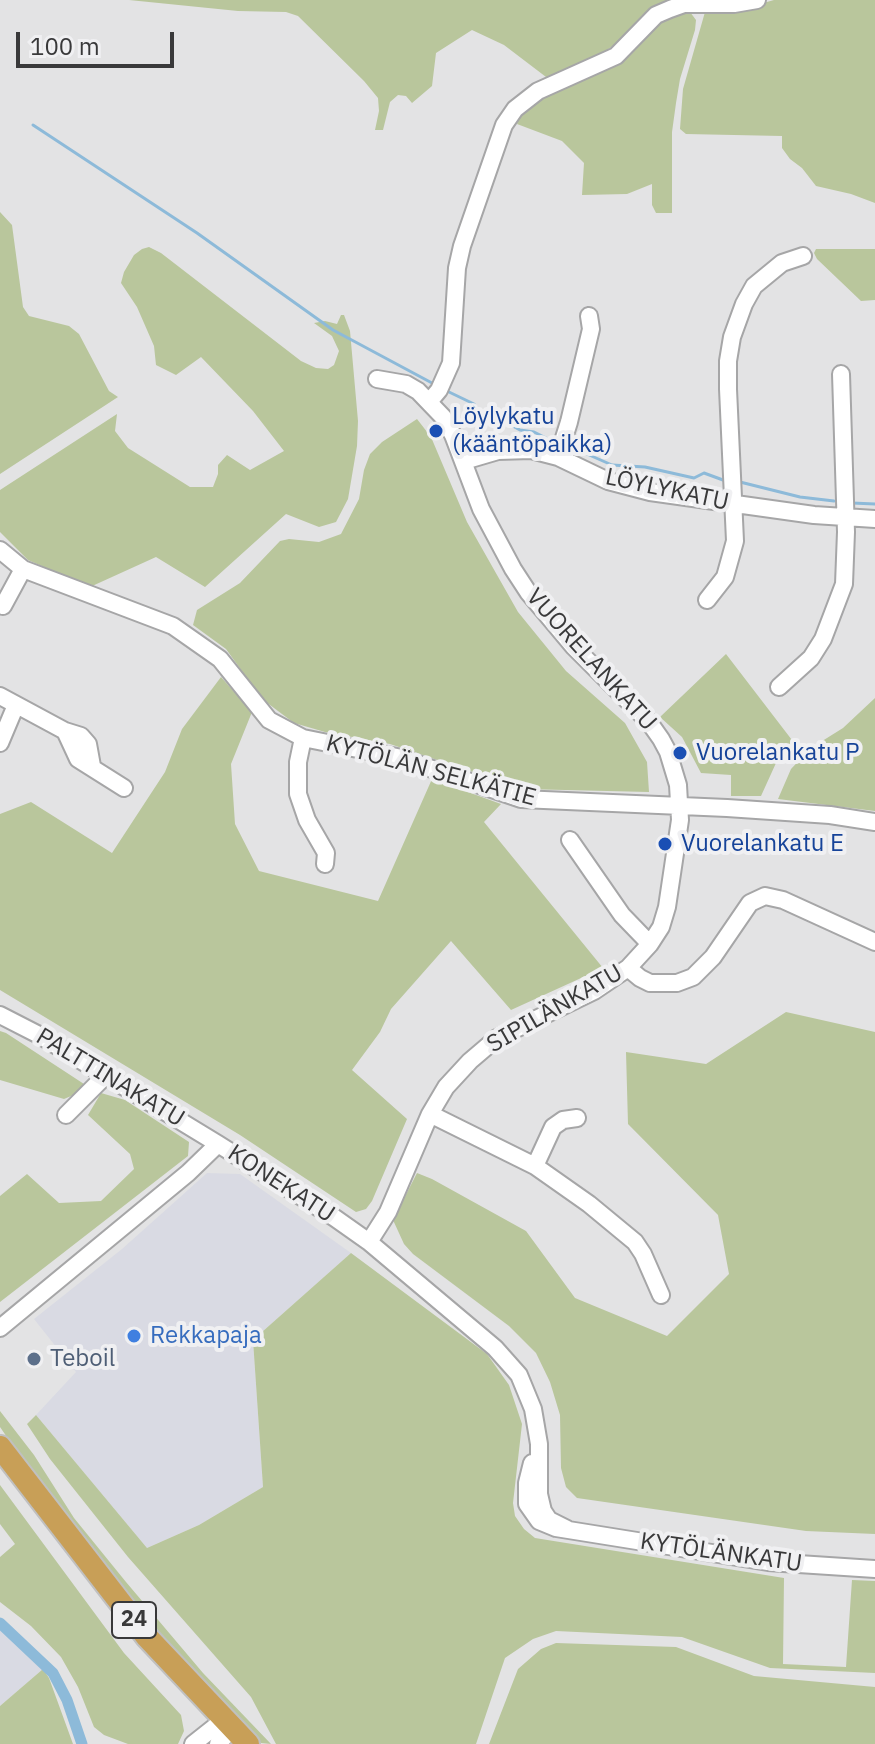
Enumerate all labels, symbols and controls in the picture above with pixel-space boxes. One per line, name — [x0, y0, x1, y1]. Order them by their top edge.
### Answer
scale bar — [20, 16, 178, 66]
text: 100 m — [30, 30, 100, 62]
place label: Löylykatu (kääntöpaikka) — [452, 403, 612, 459]
marker: Löylykatu (kääntöpaikka) — [427, 422, 445, 440]
street label: LÖYLYKATU — [603, 463, 731, 517]
street label: VUORELANKATU — [520, 583, 662, 737]
street label: KYTÖLÄN SELKÄTIE — [323, 729, 539, 813]
place label: Vuorelankatu P — [696, 739, 860, 767]
marker: Vuorelankatu P — [671, 744, 689, 762]
place label: Vuorelankatu E — [681, 830, 844, 858]
marker: Vuorelankatu E — [656, 835, 674, 853]
street label: SIPILÄNKATU — [482, 959, 628, 1059]
street label: PALTTINAKATU — [31, 1022, 189, 1134]
street label: KONEKATU — [222, 1139, 340, 1229]
place label: Rekkapaja — [150, 1322, 262, 1350]
marker: Rekkapaja — [125, 1327, 143, 1345]
place label: Teboil — [50, 1345, 115, 1373]
marker: Teboil — [25, 1350, 43, 1368]
street label: KYTÖLÄNKATU — [638, 1527, 804, 1579]
road number: 24 — [112, 1602, 156, 1638]

